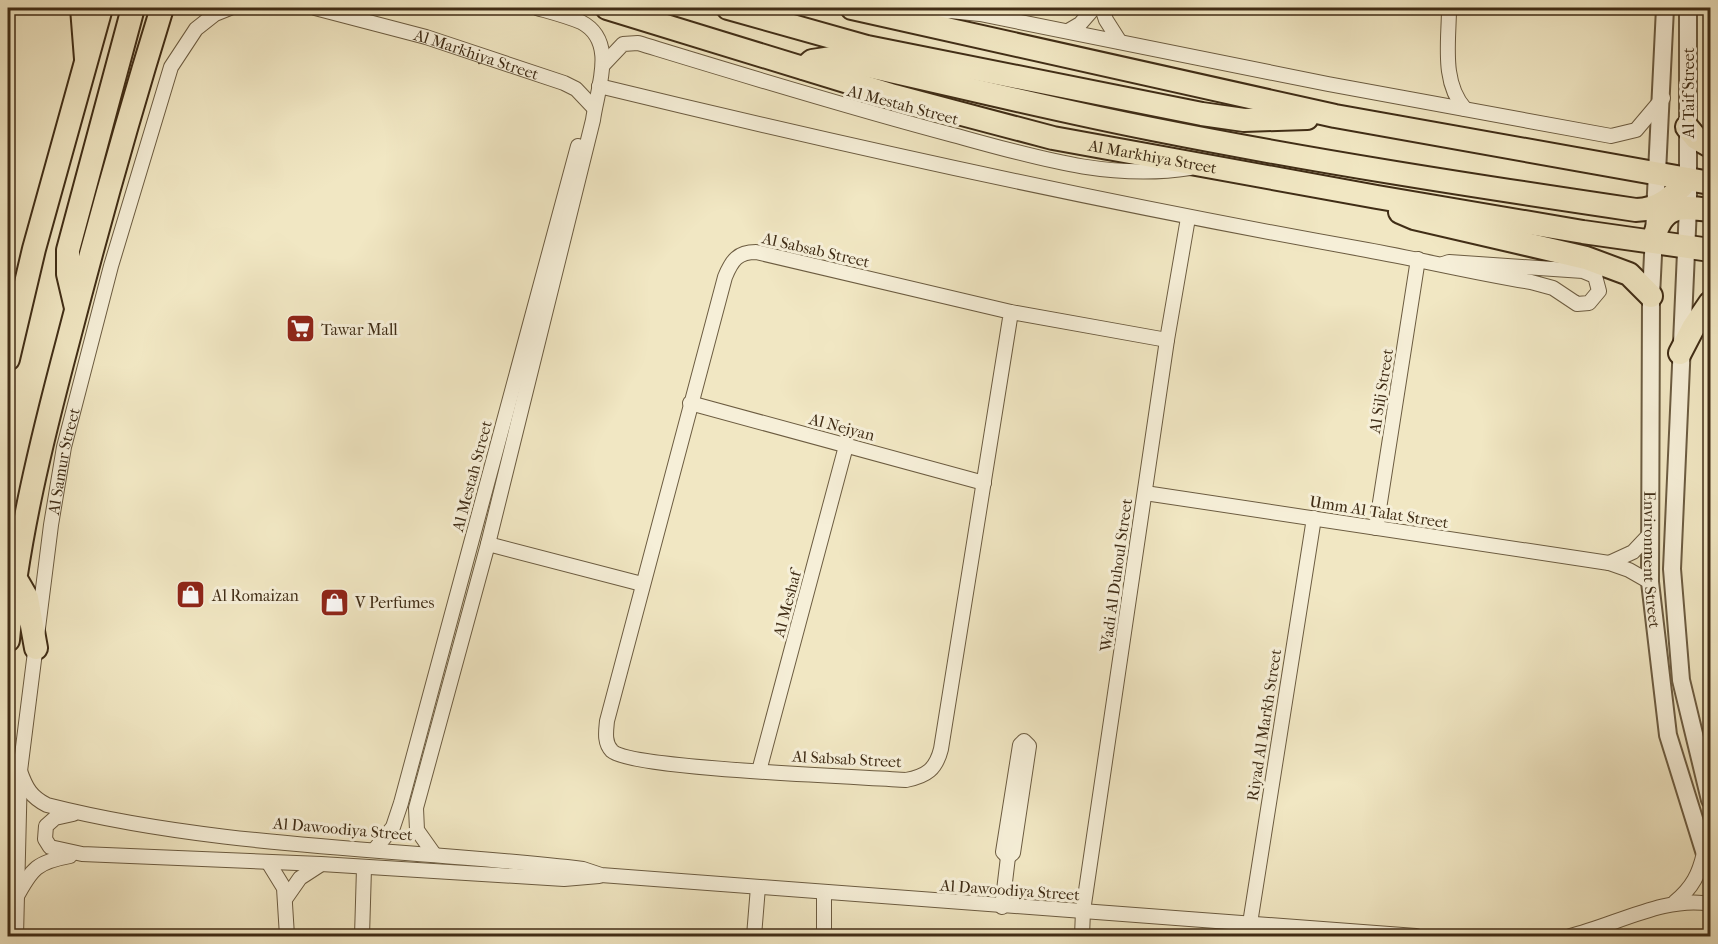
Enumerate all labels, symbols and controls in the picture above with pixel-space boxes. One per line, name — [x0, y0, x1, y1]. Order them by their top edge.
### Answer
street label: Al Markhiya Street — [411, 25, 542, 84]
street label: Al Taif Street — [1679, 47, 1698, 139]
street label: Al Mestah Street — [844, 81, 961, 129]
street label: Al Markhiya Street — [1086, 135, 1219, 177]
street label: Al Sabsab Street — [759, 228, 872, 272]
supermarket icon: Tawar Mall — [284, 313, 316, 345]
place label: Tawar Mall — [321, 320, 398, 339]
street label: Al Silj Street — [1365, 347, 1397, 436]
street label: Al Samur Street — [43, 405, 83, 517]
street label: Al Nejyan — [806, 409, 877, 445]
street label: Al Mestah Street — [448, 418, 496, 535]
street label: Environment Street — [1640, 491, 1665, 629]
street label: Umm Al Talat Street — [1308, 492, 1450, 532]
street label: Wadi Al Duhoul Street — [1096, 497, 1136, 654]
street label: Al Meshaf — [769, 565, 806, 640]
shop icon: Al Romaizan — [175, 579, 207, 611]
place label: Al Romaizan — [211, 586, 300, 605]
shop icon: V Perfumes — [318, 586, 350, 618]
place label: V Perfumes — [354, 593, 435, 612]
street label: Riyad Al Markh Street — [1243, 647, 1285, 802]
street label: Al Sabsab Street — [791, 747, 903, 771]
street label: Al Dawoodiya Street — [271, 813, 414, 845]
street label: Al Dawoodiya Street — [939, 876, 1081, 904]

